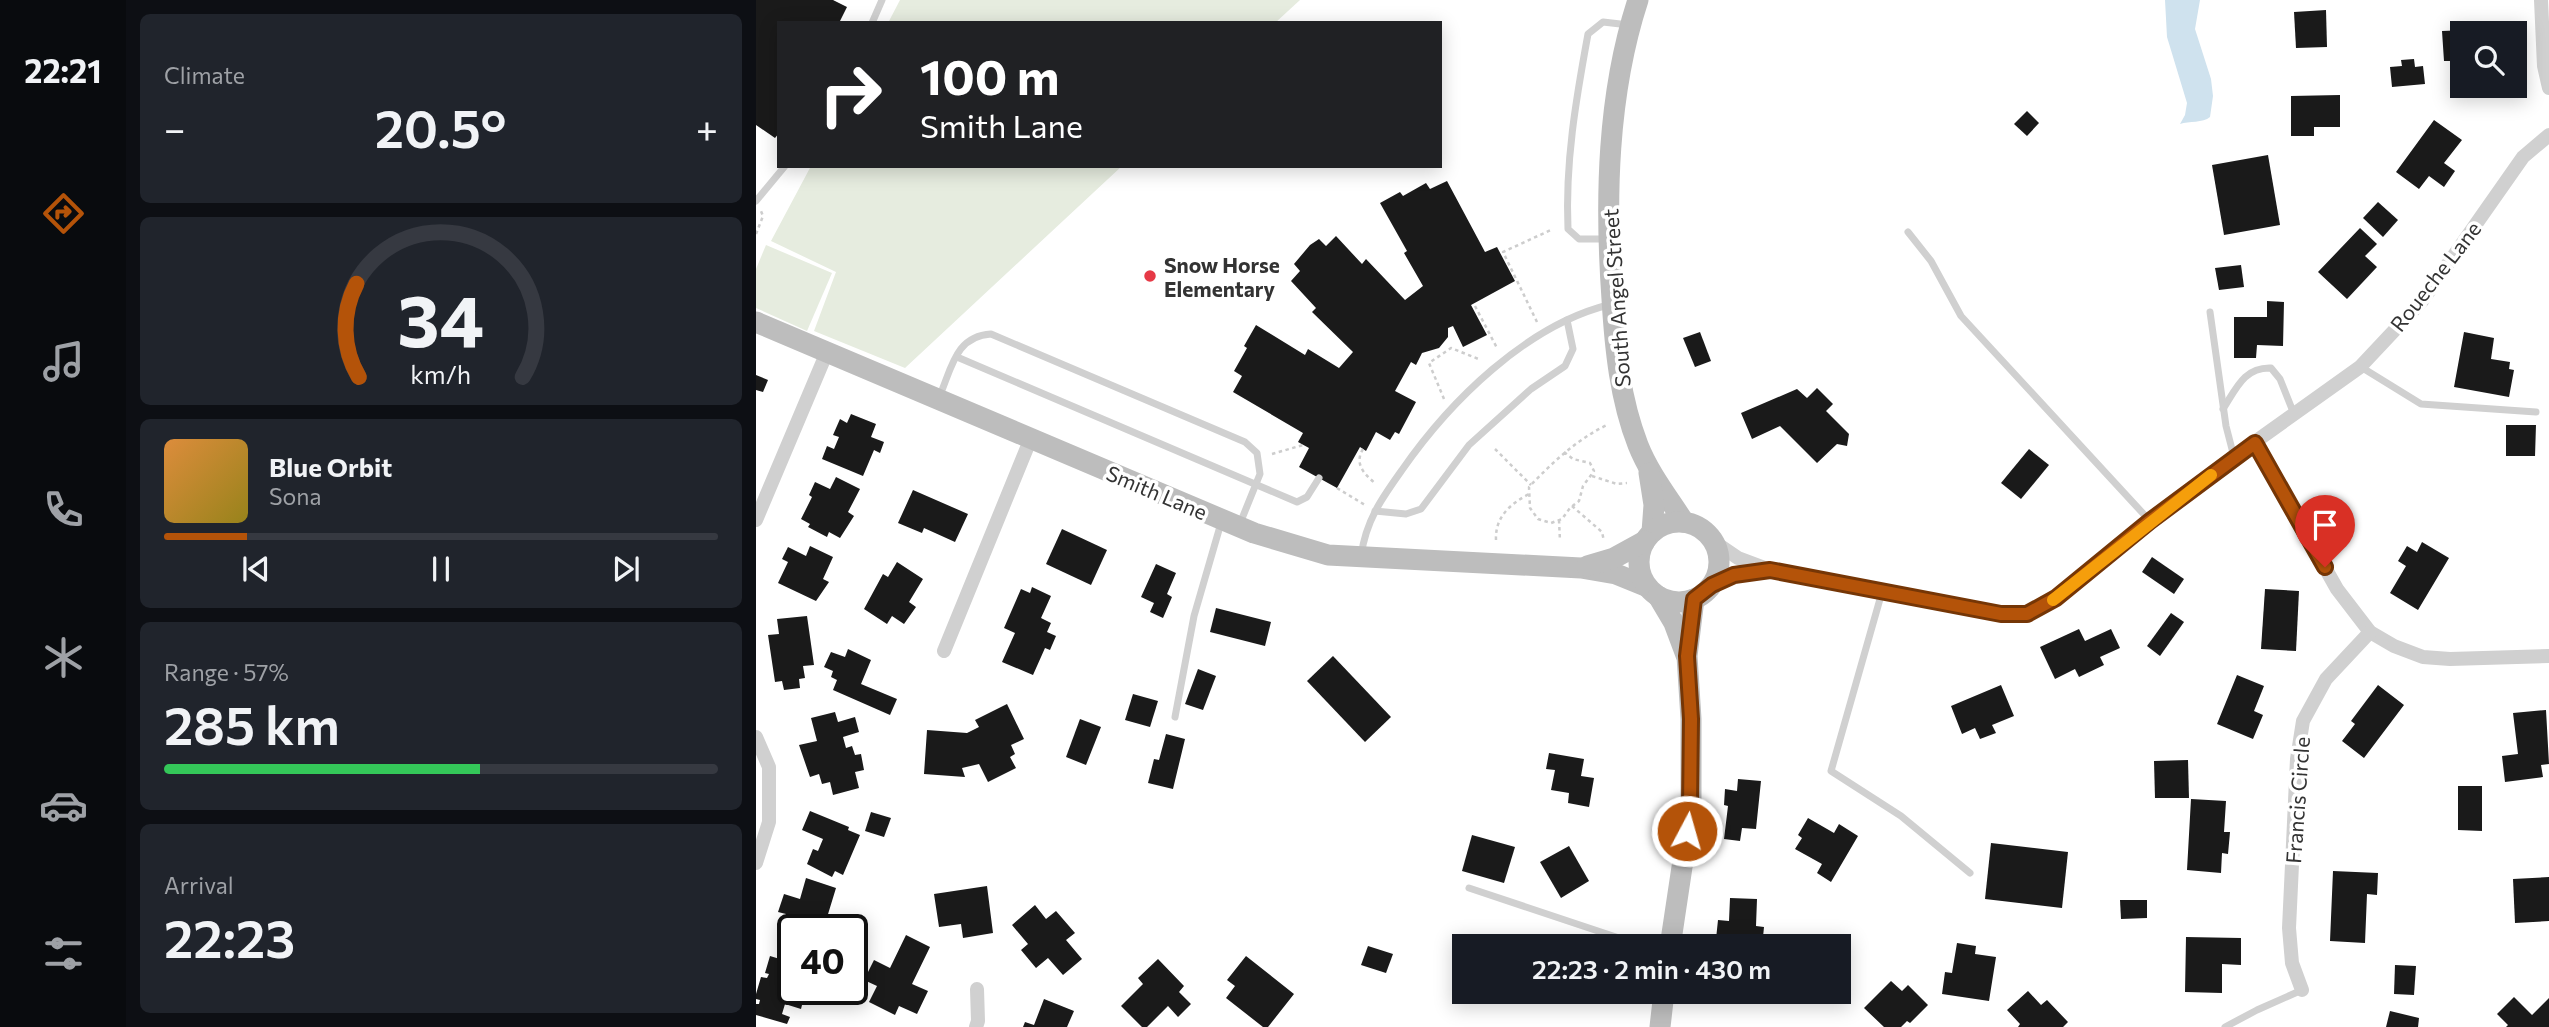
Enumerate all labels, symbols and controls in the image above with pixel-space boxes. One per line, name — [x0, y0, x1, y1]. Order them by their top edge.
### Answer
map controls — [2450, 21, 2527, 98]
button: search — [2450, 21, 2527, 98]
text: 100 m — [920, 45, 1059, 105]
icon: right — [805, 49, 896, 140]
text: 22:21 — [24, 50, 102, 90]
text: Climate — [164, 61, 245, 89]
text: 20.5° — [375, 95, 506, 159]
text: − — [164, 104, 186, 151]
text: + — [696, 104, 718, 151]
text: Smith Lane — [920, 105, 1083, 145]
icon: directions — [39, 189, 88, 238]
street label: South Angel Street — [1597, 208, 1635, 388]
street label: Roueche Lane — [2384, 216, 2486, 336]
place label: Snow Horse Elementary — [1164, 252, 1280, 301]
marker: Snow Horse Elementary — [1142, 268, 1158, 284]
text: 34 — [397, 273, 485, 362]
icon: music — [39, 337, 88, 386]
text: km/h — [411, 359, 471, 389]
text: Blue Orbit — [269, 451, 392, 482]
street label: Smith Lane — [1103, 460, 1211, 524]
text: Sona — [269, 482, 321, 510]
icon: phone — [39, 485, 88, 534]
pin — [2295, 495, 2355, 567]
icon: arrive — [2306, 506, 2344, 544]
icon: previous — [237, 550, 275, 588]
icon: pause — [422, 550, 460, 588]
icon: next — [607, 550, 645, 588]
icon: climate — [39, 633, 88, 682]
text: Range · 57% — [164, 658, 289, 686]
text: 285 km — [164, 692, 340, 756]
street label: Francis Circle — [2280, 736, 2314, 864]
icon: car — [39, 781, 88, 830]
position arrow — [1650, 794, 1724, 868]
text: Arrival — [164, 871, 234, 899]
text: 22:23 — [164, 905, 295, 969]
speed limit sign: 40 — [777, 914, 868, 1005]
icon: filters — [39, 929, 88, 978]
text: 22:23 · 2 min · 430 m — [1532, 953, 1771, 984]

